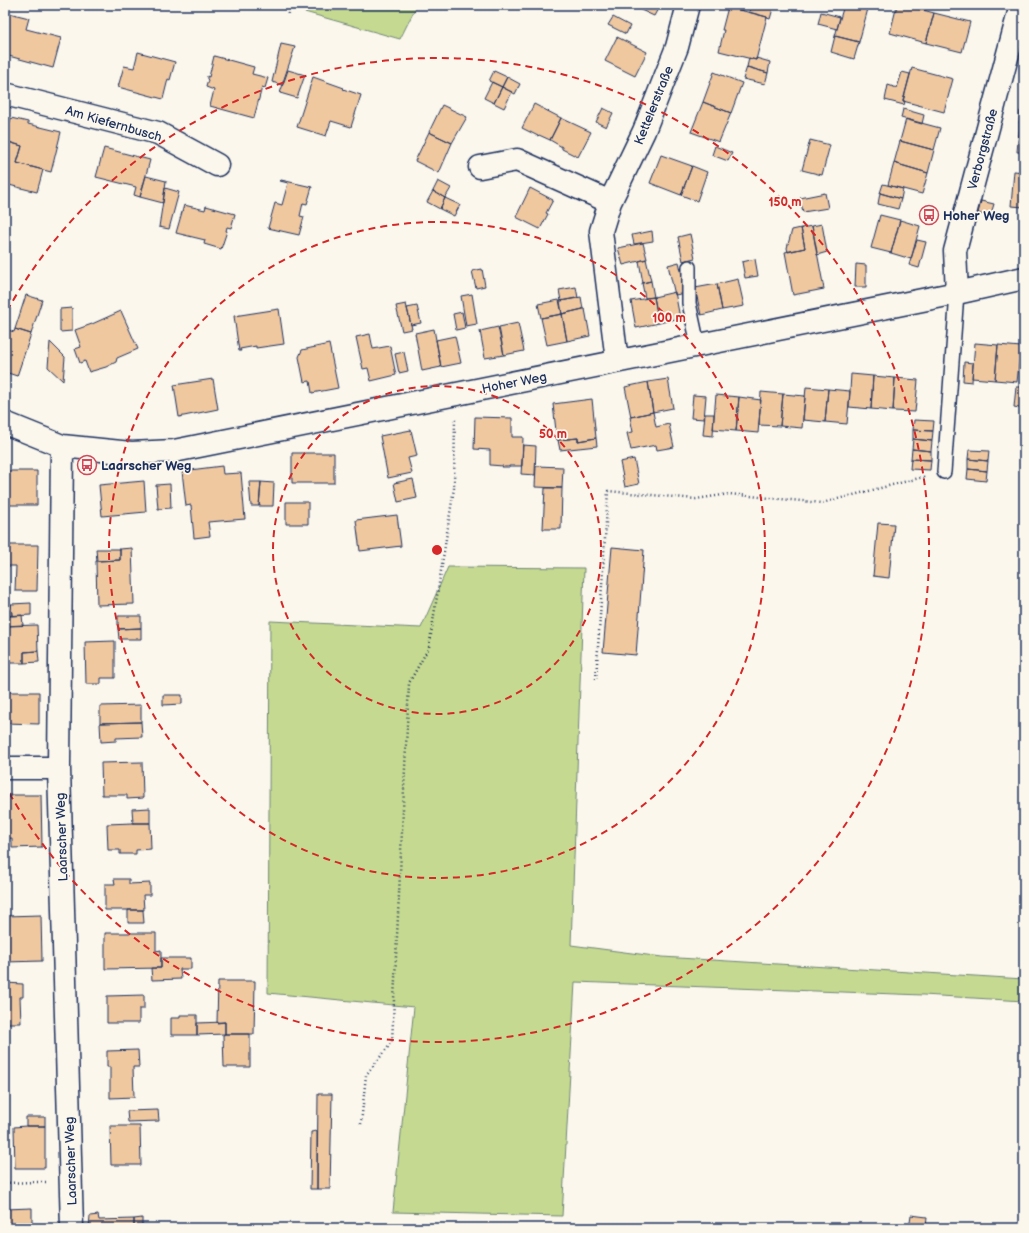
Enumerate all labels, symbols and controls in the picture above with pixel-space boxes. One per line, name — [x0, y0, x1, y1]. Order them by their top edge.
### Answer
street label: Kettelerstraße — [631, 63, 677, 147]
street label: Am Kiefernbusch — [64, 103, 164, 145]
street label: Verborgstraße — [964, 107, 1002, 192]
text: 150 m — [769, 195, 801, 210]
bus stop icon: Hoher Weg — [918, 204, 940, 226]
place label: Hoher Weg — [943, 208, 1010, 224]
text: 100 m — [652, 311, 686, 326]
street label: Hoher Weg — [480, 369, 548, 397]
text: 50 m — [539, 427, 567, 442]
bus stop icon: Laarscher Weg — [76, 454, 98, 476]
place label: Laarscher Weg — [101, 458, 191, 474]
centre of rings — [430, 543, 444, 557]
street label: Laarscher Weg — [52, 792, 72, 882]
street label: Laarscher Weg — [61, 1116, 81, 1206]

